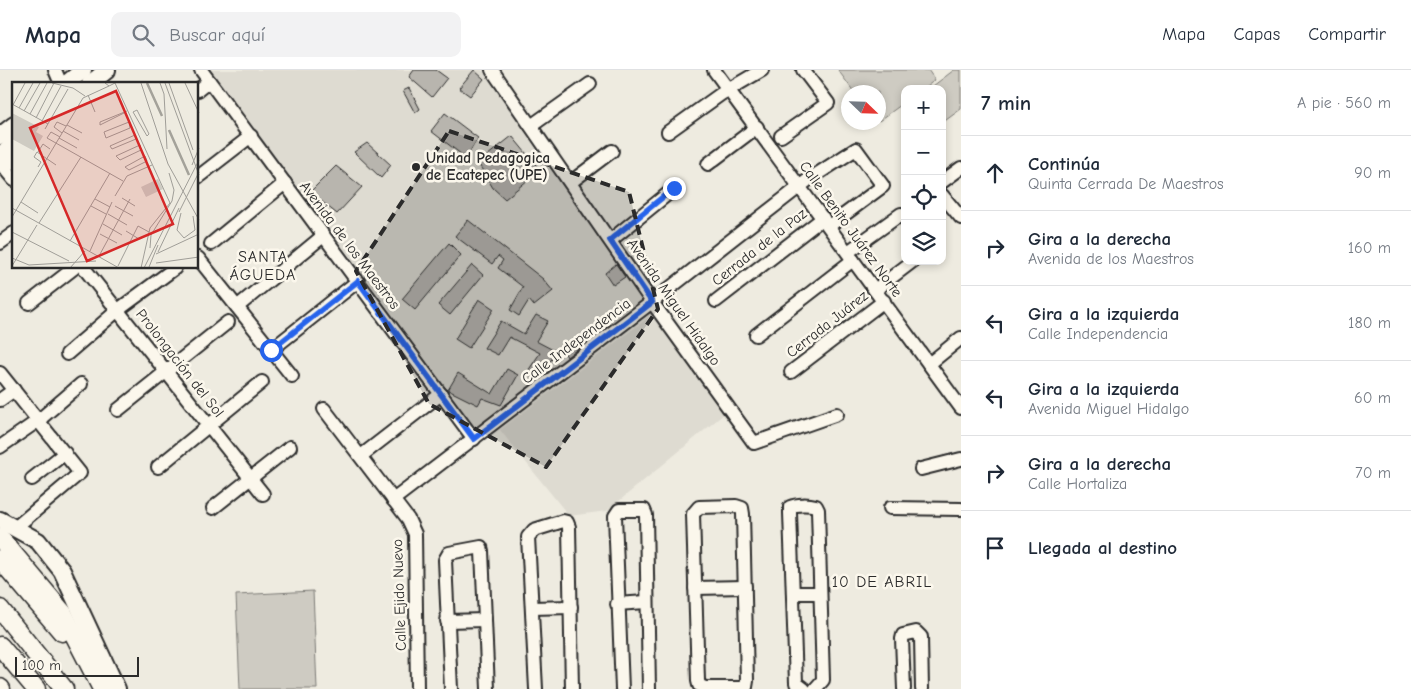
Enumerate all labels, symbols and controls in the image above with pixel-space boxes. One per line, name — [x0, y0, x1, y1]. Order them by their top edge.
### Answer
search box — [111, 12, 461, 57]
text: Mapa — [25, 21, 81, 49]
icon: search — [129, 21, 157, 49]
text: Buscar aquí — [169, 24, 265, 46]
text: Mapa — [1162, 24, 1205, 45]
text: Capas — [1233, 24, 1280, 45]
text: Compartir — [1308, 24, 1386, 45]
inset map — [12, 82, 199, 269]
north arrow — [841, 85, 886, 130]
map controls — [901, 85, 946, 265]
button: + — [901, 85, 946, 130]
text: 7 min — [981, 91, 1031, 115]
text: A pie · 560 m — [1297, 94, 1391, 112]
button: − — [901, 130, 946, 175]
place label: Unidad Pedagogica de Ecatepec (UPE) — [426, 149, 550, 184]
text: Continúa — [1028, 153, 1100, 175]
street label: Calle Benito Juárez Norte — [796, 158, 907, 301]
icon: ahead — [981, 159, 1009, 187]
marker: Unidad Pedagogica de Ecatepec (UPE) — [410, 161, 422, 173]
text: 90 m — [1354, 164, 1391, 182]
button: locate — [901, 175, 946, 220]
text: Quinta Cerrada De Maestros — [1028, 175, 1224, 193]
street label: Avenida de los Maestros — [296, 177, 404, 313]
route end — [663, 177, 686, 200]
street label: Cerrada de la Paz — [708, 204, 810, 290]
button: layers — [901, 220, 946, 265]
text: Gira a la derecha — [1028, 228, 1171, 250]
icon: right — [981, 234, 1009, 262]
street label: Avenida Miguel Hidalgo — [623, 235, 725, 369]
text: 160 m — [1348, 239, 1391, 257]
district label: SANTA ÁGUEDA — [230, 248, 296, 284]
text: Avenida de los Maestros — [1028, 250, 1194, 268]
street label: Cerrada Juárez — [783, 286, 872, 361]
street label: Calle Independencia — [518, 294, 634, 388]
text: Gira a la izquierda — [1028, 303, 1179, 325]
street label: Prolongación del Sol — [132, 305, 228, 421]
icon: left — [981, 309, 1009, 337]
text: 180 m — [1348, 314, 1391, 332]
text: Calle Independencia — [1028, 325, 1168, 343]
route start — [260, 339, 283, 362]
text: Gira a la izquierda — [1028, 378, 1179, 400]
icon: left — [981, 384, 1009, 412]
text: 60 m — [1354, 389, 1391, 407]
text: Avenida Miguel Hidalgo — [1028, 400, 1189, 418]
text: Gira a la derecha — [1028, 453, 1171, 475]
icon: right — [981, 459, 1009, 487]
text: 70 m — [1355, 464, 1391, 482]
text: Calle Hortaliza — [1028, 475, 1127, 493]
icon: arrive — [981, 534, 1009, 562]
text: Llegada al destino — [1028, 537, 1177, 559]
street label: Calle Ejido Nuevo — [388, 539, 410, 651]
district label: 10 DE ABRIL — [832, 573, 932, 591]
scale bar — [15, 654, 139, 677]
text: 100 m — [22, 657, 61, 674]

